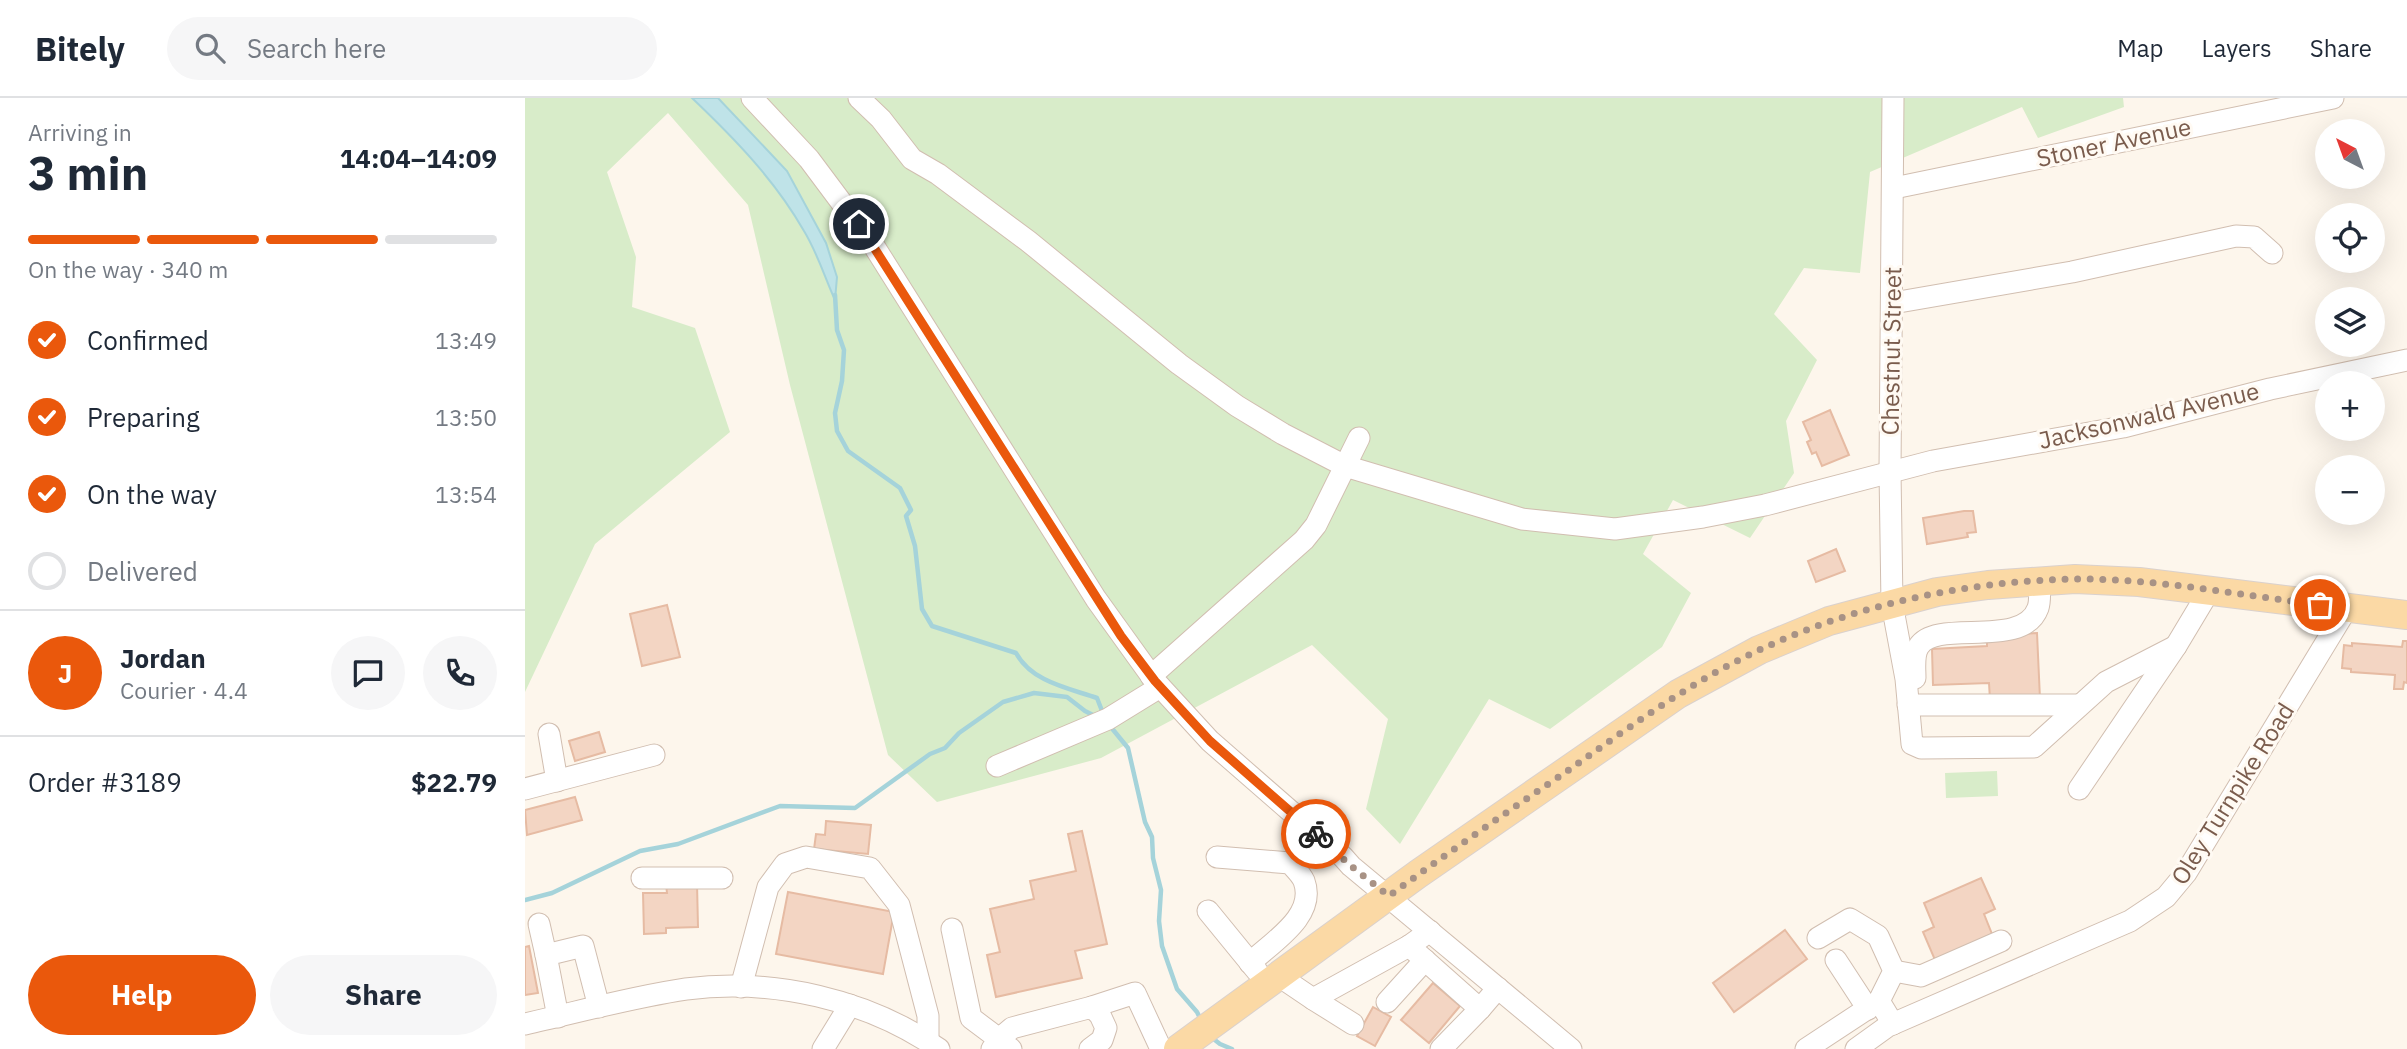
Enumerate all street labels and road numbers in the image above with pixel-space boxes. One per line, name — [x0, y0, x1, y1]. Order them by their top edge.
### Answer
street label: Stoner Avenue — [2034, 110, 2194, 174]
street label: Chestnut Street — [1874, 266, 1908, 436]
street label: Jacksonwald Avenue — [2035, 374, 2262, 456]
street label: Oley Turnpike Road — [2163, 696, 2301, 891]

